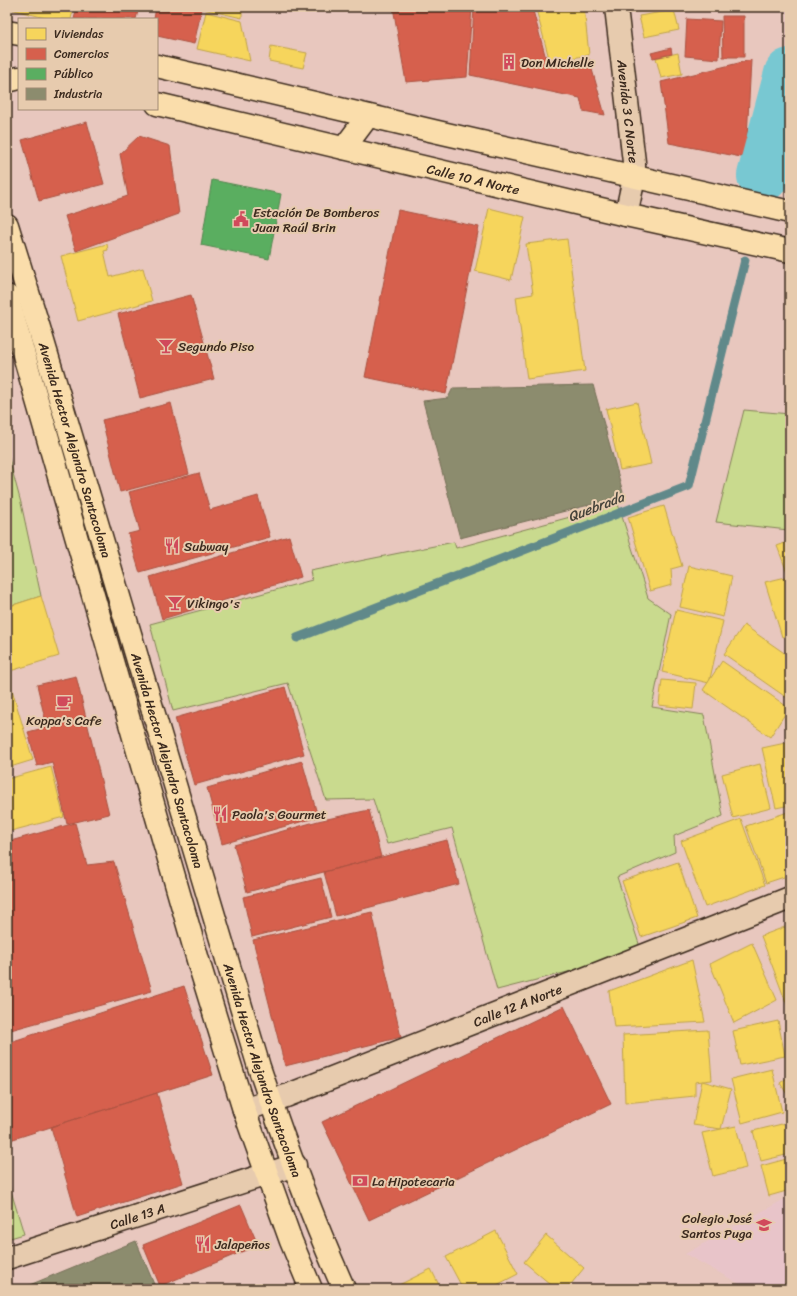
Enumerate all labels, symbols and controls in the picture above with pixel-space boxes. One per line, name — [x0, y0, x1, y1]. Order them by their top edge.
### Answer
legend — [18, 18, 158, 110]
text: Viviendas — [54, 23, 104, 45]
text: Comercios — [54, 43, 109, 65]
place label: Don Michelle — [521, 51, 594, 74]
building icon: Don Michelle — [500, 53, 518, 71]
street label: Avenida 3 C Norte — [611, 57, 646, 165]
text: Público — [54, 63, 93, 85]
text: Industria — [53, 83, 102, 105]
street label: Calle 10 A Norte — [425, 157, 522, 201]
place label: Estación De Bomberos Juan Raúl Brin — [252, 201, 380, 239]
public building icon: Estación De Bomberos Juan Raúl Brin — [232, 210, 250, 228]
place label: Segundo Piso — [178, 335, 255, 358]
bar icon: Segundo Piso — [157, 337, 175, 355]
street label: Avenida Hector Alejandro Santacoloma — [32, 338, 118, 561]
water label: Quebrada — [564, 484, 629, 529]
place label: Subway — [184, 535, 229, 558]
restaurant icon: Subway — [163, 537, 181, 555]
place label: Vikingo's — [187, 592, 241, 615]
bar icon: Vikingo's — [166, 594, 184, 612]
street label: Avenida Hector Alejandro Santacoloma — [124, 649, 211, 872]
cafe icon: Koppa's Cafe — [55, 693, 73, 711]
place label: Koppa's Cafe — [26, 709, 102, 732]
place label: Paola's Gourmet — [232, 803, 327, 826]
restaurant icon: Paola's Gourmet — [211, 805, 229, 823]
street label: Avenida Hector Alejandro Santacoloma — [217, 959, 309, 1181]
street label: Calle 12 A Norte — [470, 977, 566, 1033]
place label: La Hipotecaria — [372, 1170, 455, 1193]
bank icon: La Hipotecaria — [351, 1172, 369, 1190]
street label: Calle 13 A — [107, 1196, 168, 1236]
place label: Colegio José Santos Puga — [681, 1207, 752, 1245]
school or university icon: Colegio José Santos Puga — [755, 1216, 773, 1234]
place label: Jalapeños — [214, 1233, 271, 1256]
restaurant icon: Jalapeños — [194, 1235, 212, 1253]

